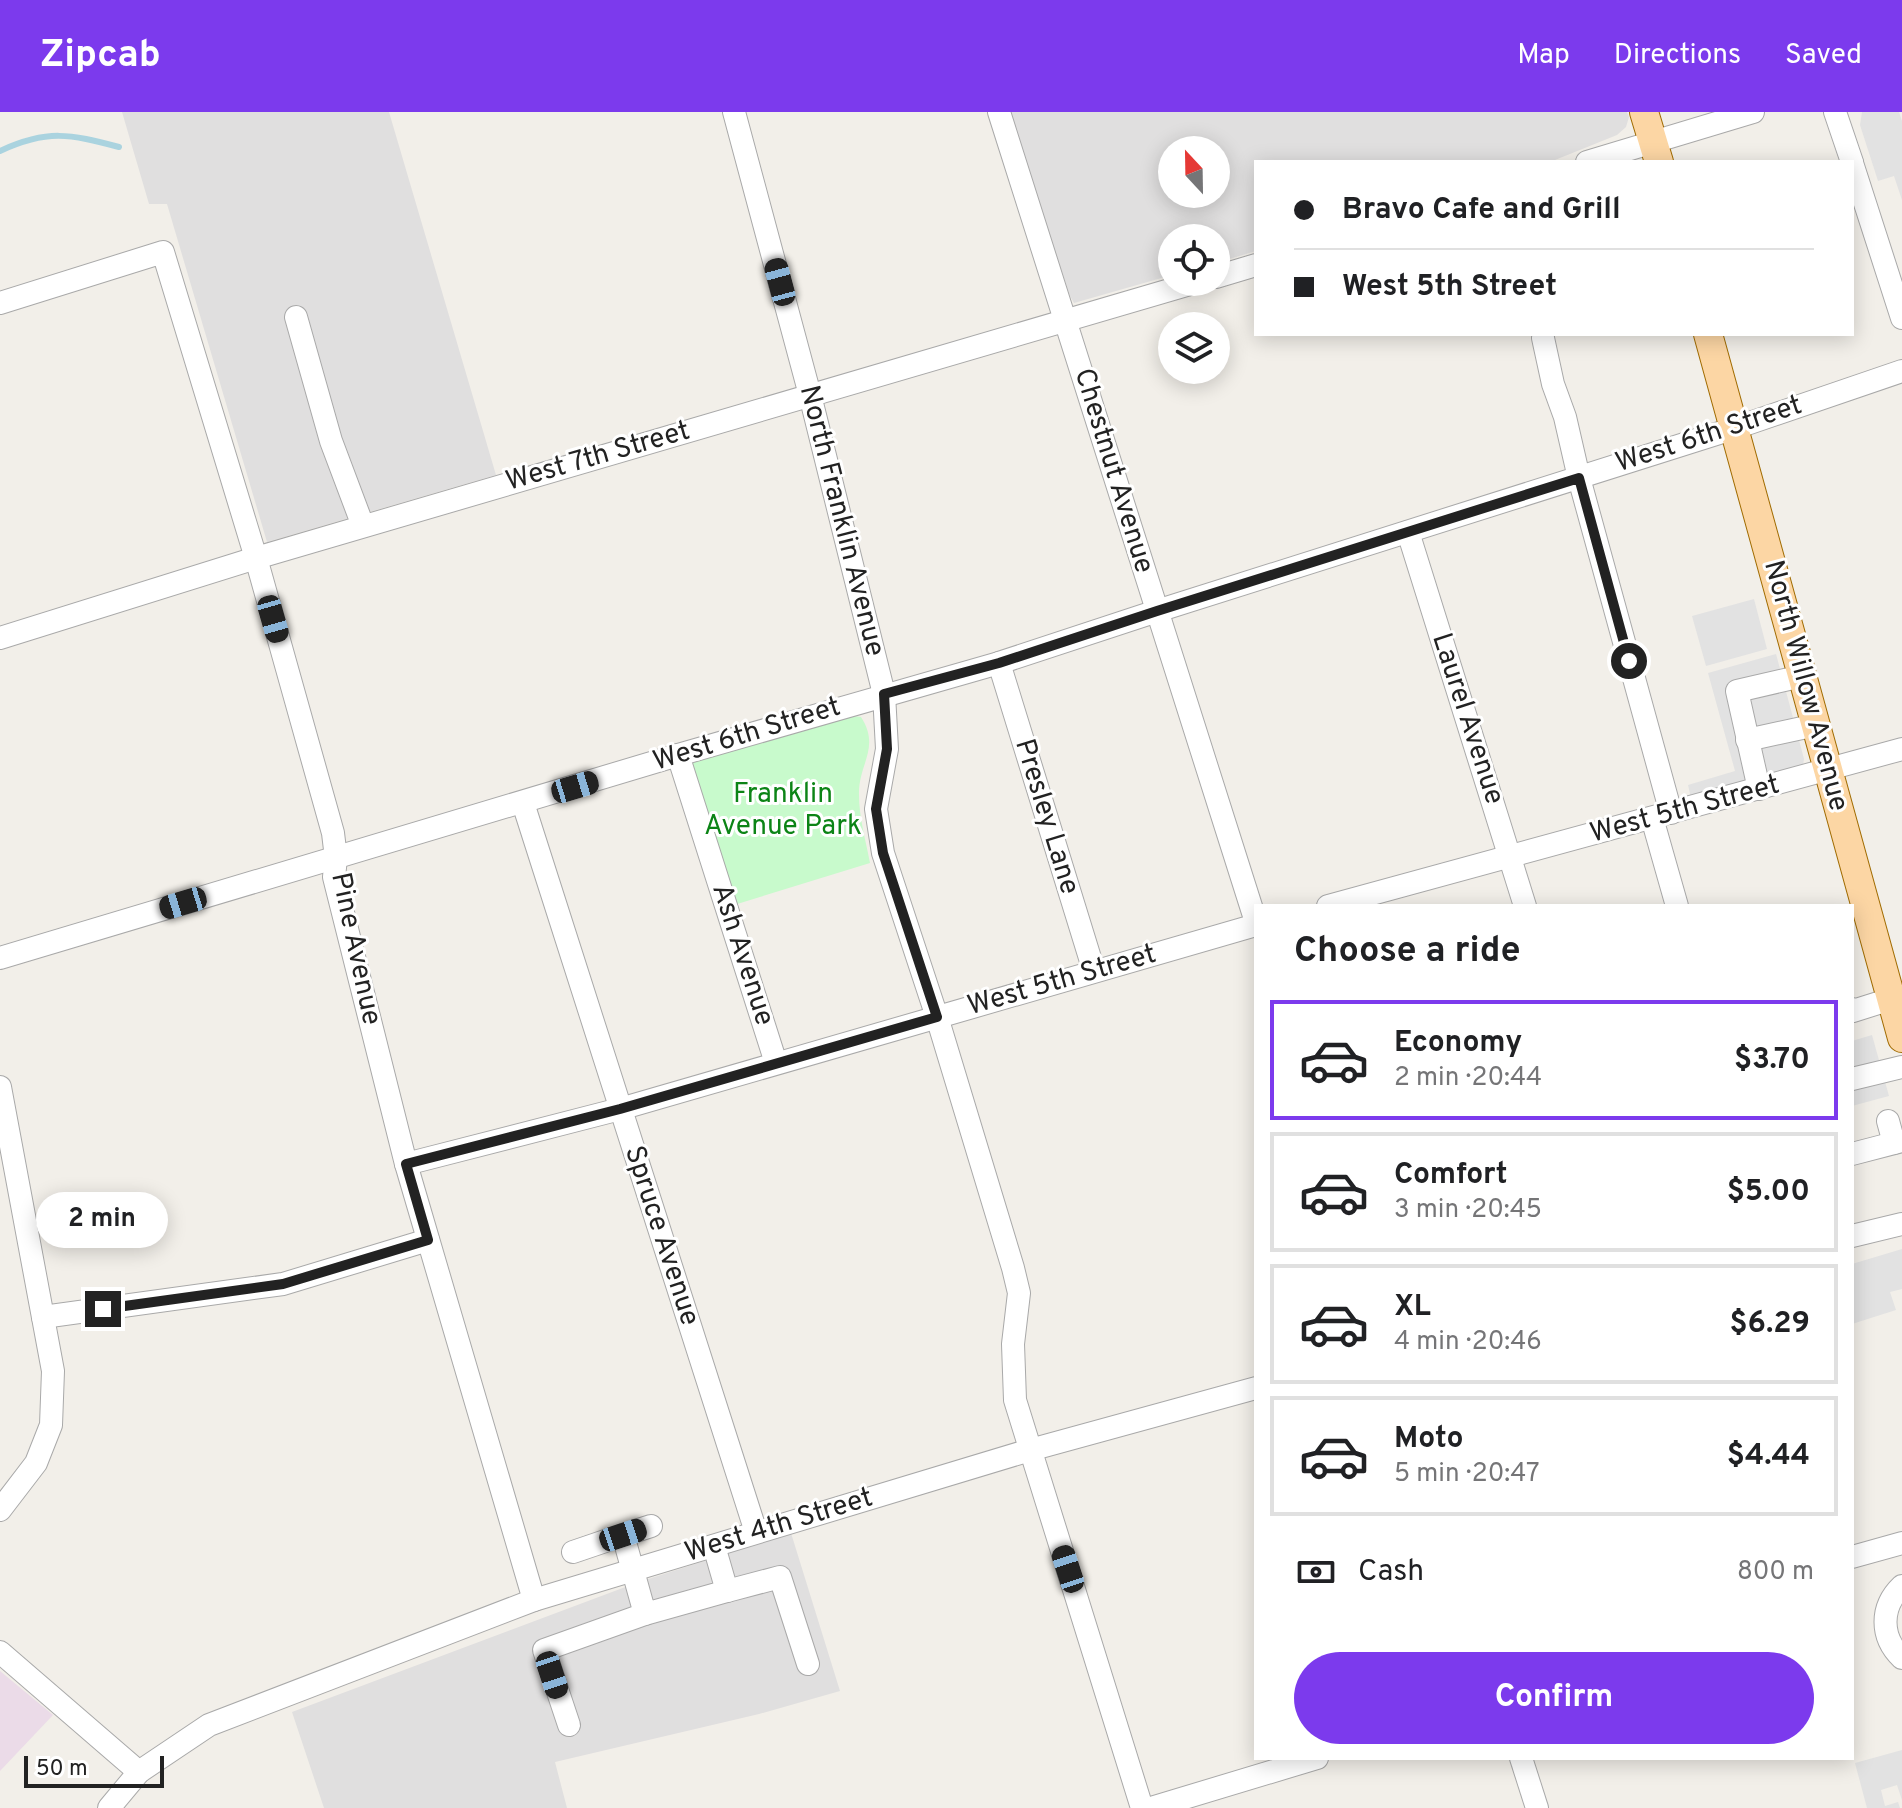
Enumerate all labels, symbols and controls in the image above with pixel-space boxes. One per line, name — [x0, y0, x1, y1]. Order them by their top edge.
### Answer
text: Zipcab — [40, 32, 161, 81]
text: Map — [1517, 38, 1570, 74]
text: Directions — [1614, 38, 1741, 74]
text: Saved — [1785, 38, 1862, 74]
north arrow — [1158, 136, 1230, 208]
map controls — [1158, 136, 1230, 384]
text: Bravo Cafe and Grill — [1342, 192, 1621, 229]
button: locate — [1158, 224, 1230, 296]
car — [762, 256, 798, 308]
text: West 5th Street — [1342, 269, 1557, 306]
button: layers — [1158, 312, 1230, 384]
street label: Chestnut Avenue — [1065, 364, 1161, 578]
street label: North Franklin Avenue — [790, 382, 892, 660]
street label: West 6th Street — [1611, 388, 1807, 482]
street label: West 7th Street — [502, 414, 694, 500]
street label: North Willow Avenue — [1754, 557, 1856, 815]
car — [255, 593, 291, 645]
street label: Laurel Avenue — [1422, 629, 1512, 809]
route start — [1611, 643, 1647, 679]
street label: West 6th Street — [649, 689, 845, 781]
street label: Presley Lane — [1005, 735, 1087, 899]
street label: West 5th Street — [1586, 767, 1784, 853]
car — [549, 769, 601, 805]
park label: Franklin Avenue Park — [704, 777, 862, 845]
street label: Pine Avenue — [321, 869, 389, 1029]
street label: Ash Avenue — [702, 880, 782, 1030]
car — [157, 885, 209, 921]
text: Choose a ride — [1294, 929, 1520, 975]
street label: West 5th Street — [964, 937, 1160, 1025]
icon: car — [1298, 1024, 1370, 1096]
text: Economy — [1394, 1025, 1522, 1062]
text: $3.70 — [1734, 1042, 1810, 1079]
text: 2 min · 20:44 — [1394, 1062, 1542, 1095]
street label: Spruce Avenue — [615, 1141, 707, 1331]
icon: car — [1298, 1156, 1370, 1228]
text: Comfort — [1394, 1157, 1507, 1194]
text: $5.00 — [1727, 1174, 1810, 1211]
callout: 2 min — [37, 1193, 169, 1249]
text: 3 min · 20:45 — [1394, 1194, 1542, 1227]
text: 2 min — [68, 1203, 136, 1236]
icon: car — [1298, 1288, 1370, 1360]
text: XL — [1394, 1289, 1431, 1326]
route end — [85, 1291, 121, 1327]
text: $6.29 — [1729, 1306, 1810, 1343]
text: 4 min · 20:46 — [1394, 1326, 1542, 1359]
icon: car — [1298, 1420, 1370, 1492]
text: Moto — [1394, 1421, 1464, 1458]
text: $4.44 — [1727, 1438, 1810, 1475]
text: 5 min · 20:47 — [1394, 1458, 1540, 1491]
street label: West 4th Street — [681, 1480, 877, 1572]
car — [596, 1516, 650, 1554]
car — [1049, 1542, 1087, 1596]
icon: cash — [1294, 1550, 1338, 1594]
text: Cash — [1358, 1554, 1424, 1591]
text: 800 m — [1737, 1556, 1814, 1589]
car — [533, 1648, 571, 1702]
button: Confirm — [1294, 1652, 1814, 1744]
scale bar — [24, 1752, 164, 1788]
text: 50 m — [36, 1756, 88, 1783]

